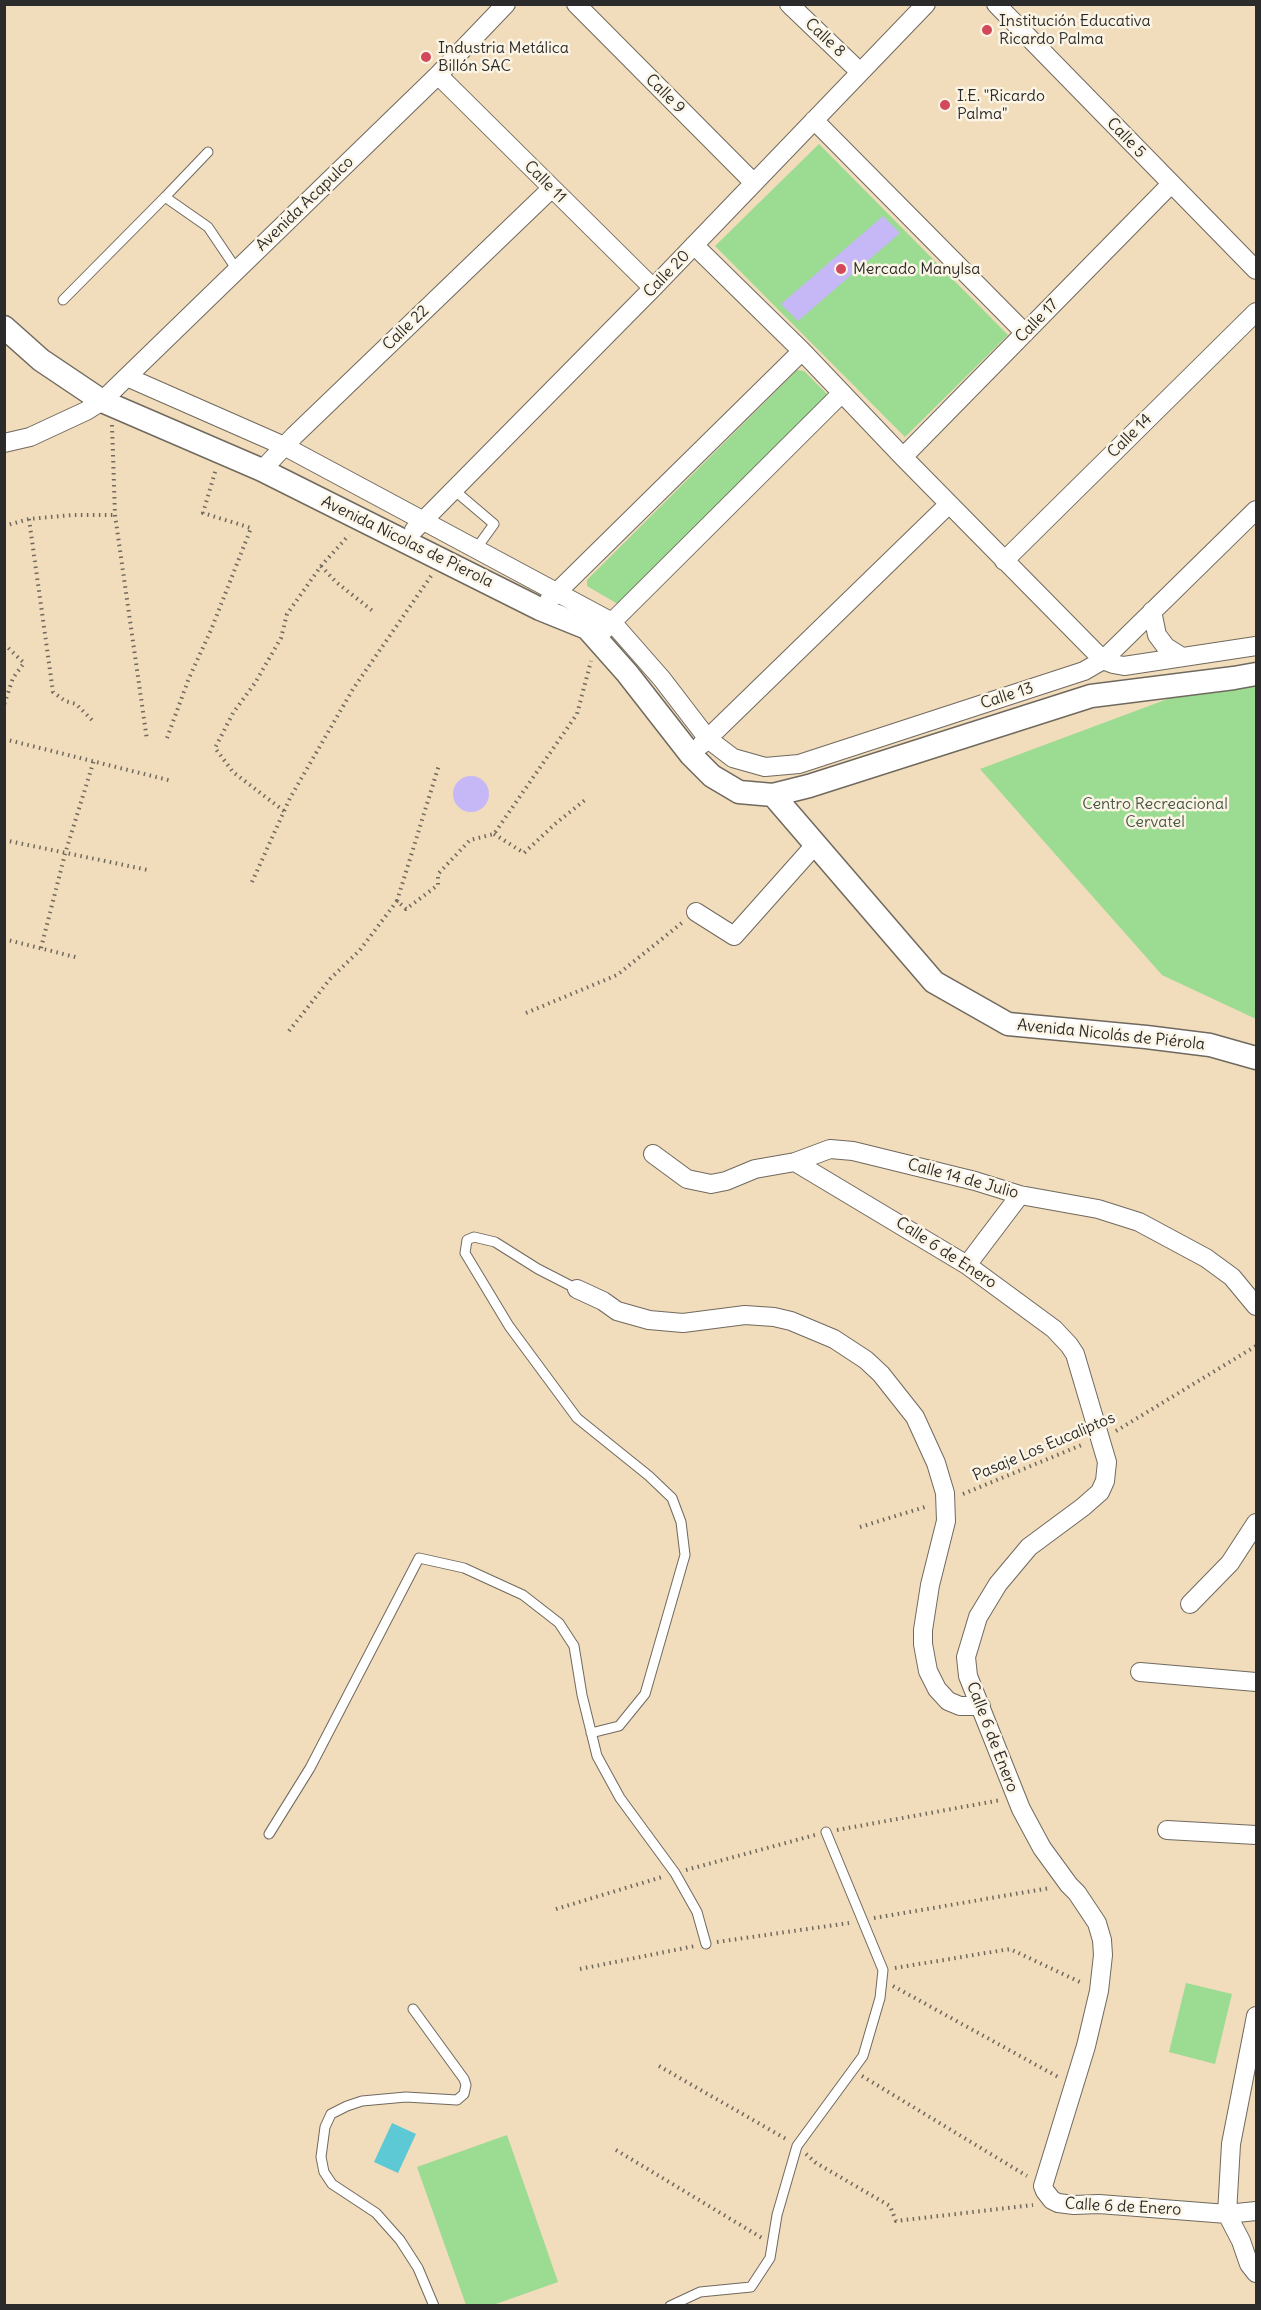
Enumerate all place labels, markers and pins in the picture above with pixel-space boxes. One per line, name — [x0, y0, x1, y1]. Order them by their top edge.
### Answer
place label: Institución Educativa Ricardo Palma — [999, 11, 1151, 49]
marker: Institución Educativa Ricardo Palma — [980, 23, 994, 37]
place label: Industria Metálica Billón SAC — [438, 38, 569, 76]
marker: Industria Metálica Billón SAC — [419, 50, 433, 64]
place label: I.E. "Ricardo Palma" — [957, 86, 1045, 124]
marker: I.E. "Ricardo Palma" — [938, 98, 952, 112]
place label: Mercado Manylsa — [853, 259, 980, 279]
marker: Mercado Manylsa — [834, 262, 848, 276]

